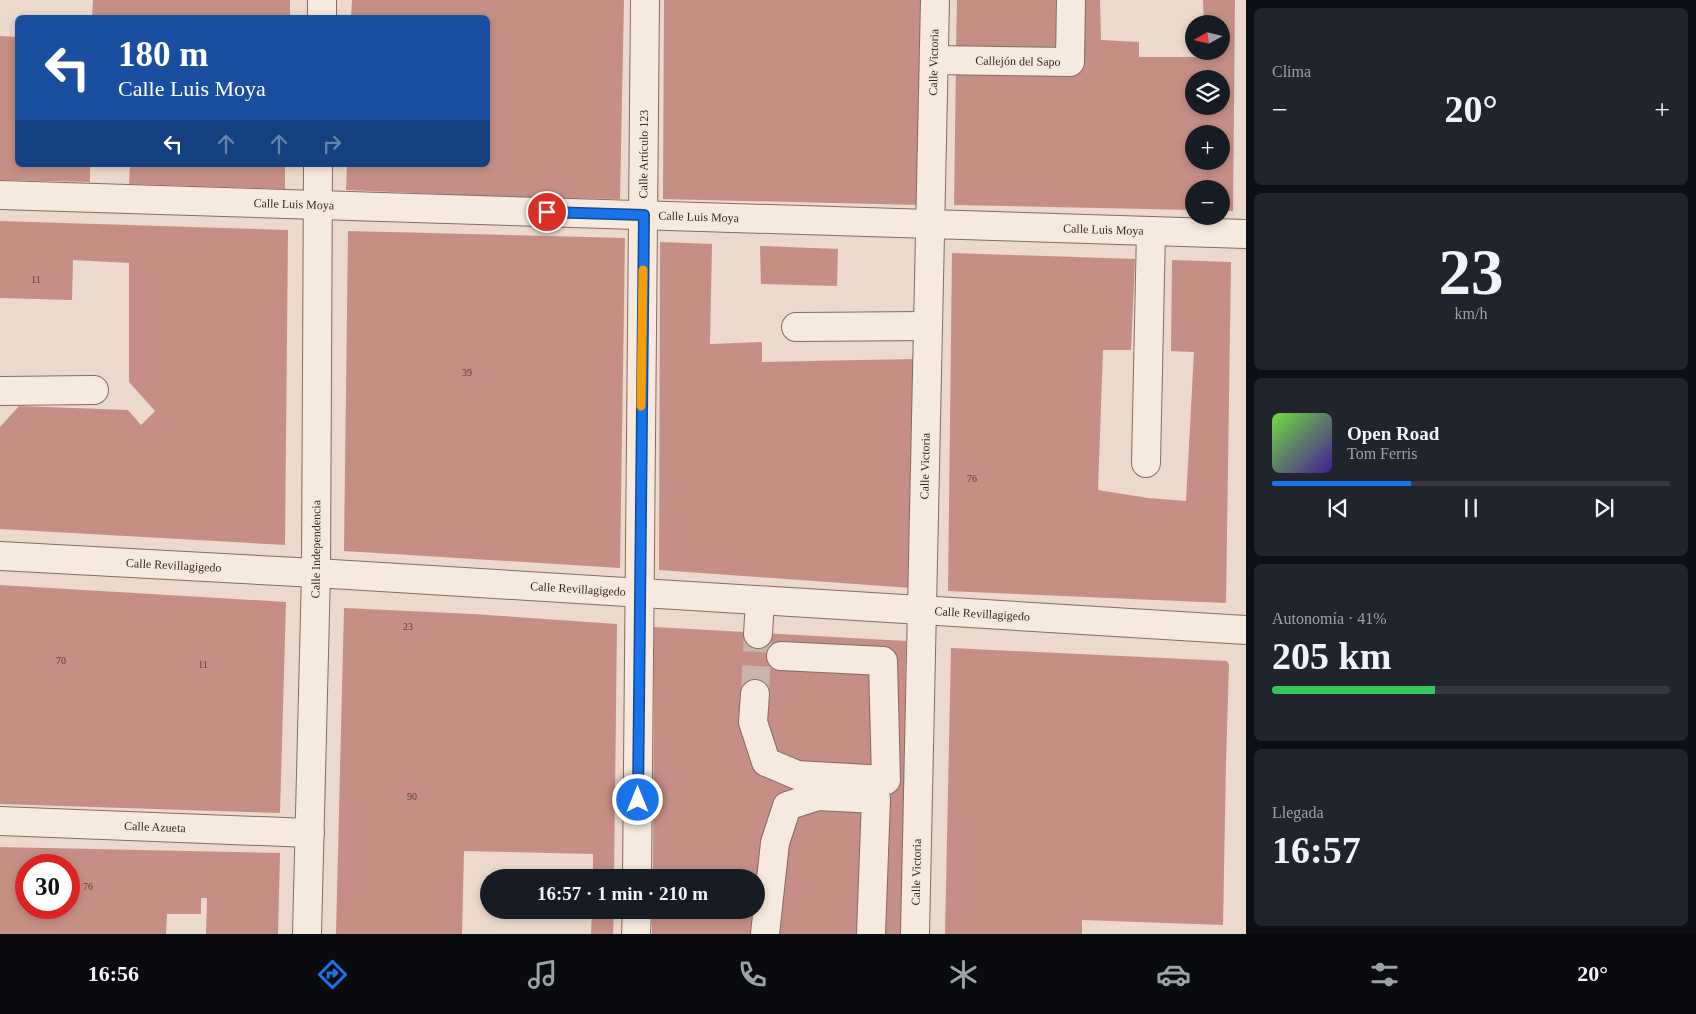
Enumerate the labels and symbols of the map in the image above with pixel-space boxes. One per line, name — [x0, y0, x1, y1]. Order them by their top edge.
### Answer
north arrow — [1185, 15, 1230, 60]
street label: Calle Victoria — [926, 28, 941, 96]
street label: Callejón del Sapo — [975, 54, 1061, 69]
street label: Calle Artículo 123 — [636, 110, 651, 198]
pin — [526, 191, 568, 233]
street label: Calle Luis Moya — [253, 196, 335, 212]
street label: Calle Luis Moya — [658, 209, 740, 225]
street label: Calle Luis Moya — [1063, 221, 1145, 238]
house number: 11 — [31, 274, 41, 285]
house number: 39 — [462, 367, 472, 378]
street label: Calle Victoria — [917, 432, 933, 500]
house number: 76 — [967, 473, 977, 484]
street label: Calle Independencia — [308, 499, 323, 598]
street label: Calle Revillagigedo — [126, 556, 222, 575]
street label: Calle Revillagigedo — [530, 579, 626, 599]
street label: Calle Revillagigedo — [934, 604, 1030, 624]
house number: 23 — [403, 621, 413, 632]
house number: 70 — [56, 655, 66, 666]
house number: 11 — [198, 659, 208, 670]
position arrow — [611, 773, 663, 825]
house number: 90 — [407, 791, 417, 802]
street label: Calle Azueta — [124, 819, 187, 835]
street label: Calle Victoria — [909, 838, 924, 906]
speed limit sign: 30 — [15, 854, 80, 919]
house number: 76 — [83, 881, 93, 892]

